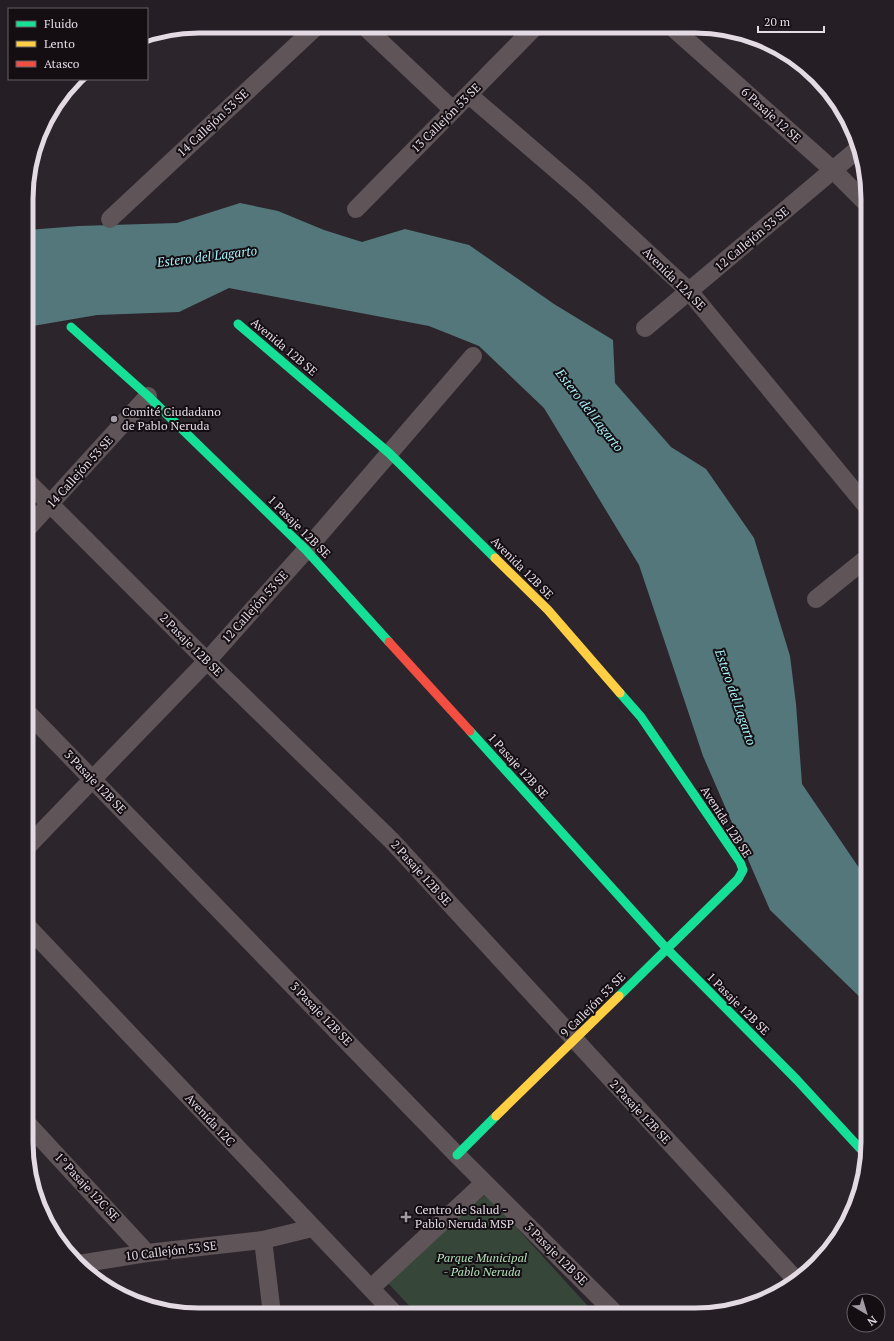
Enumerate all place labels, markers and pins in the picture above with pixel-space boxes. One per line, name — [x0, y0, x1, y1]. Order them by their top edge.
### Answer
place label: Comité Ciudadano de Pablo Neruda — [122, 404, 221, 433]
marker: Comité Ciudadano de Pablo Neruda — [109, 414, 119, 424]
place label: Centro de Salud - Pablo Neruda MSP — [415, 1202, 514, 1231]
marker: Centro de Salud - Pablo Neruda MSP — [400, 1211, 412, 1223]

